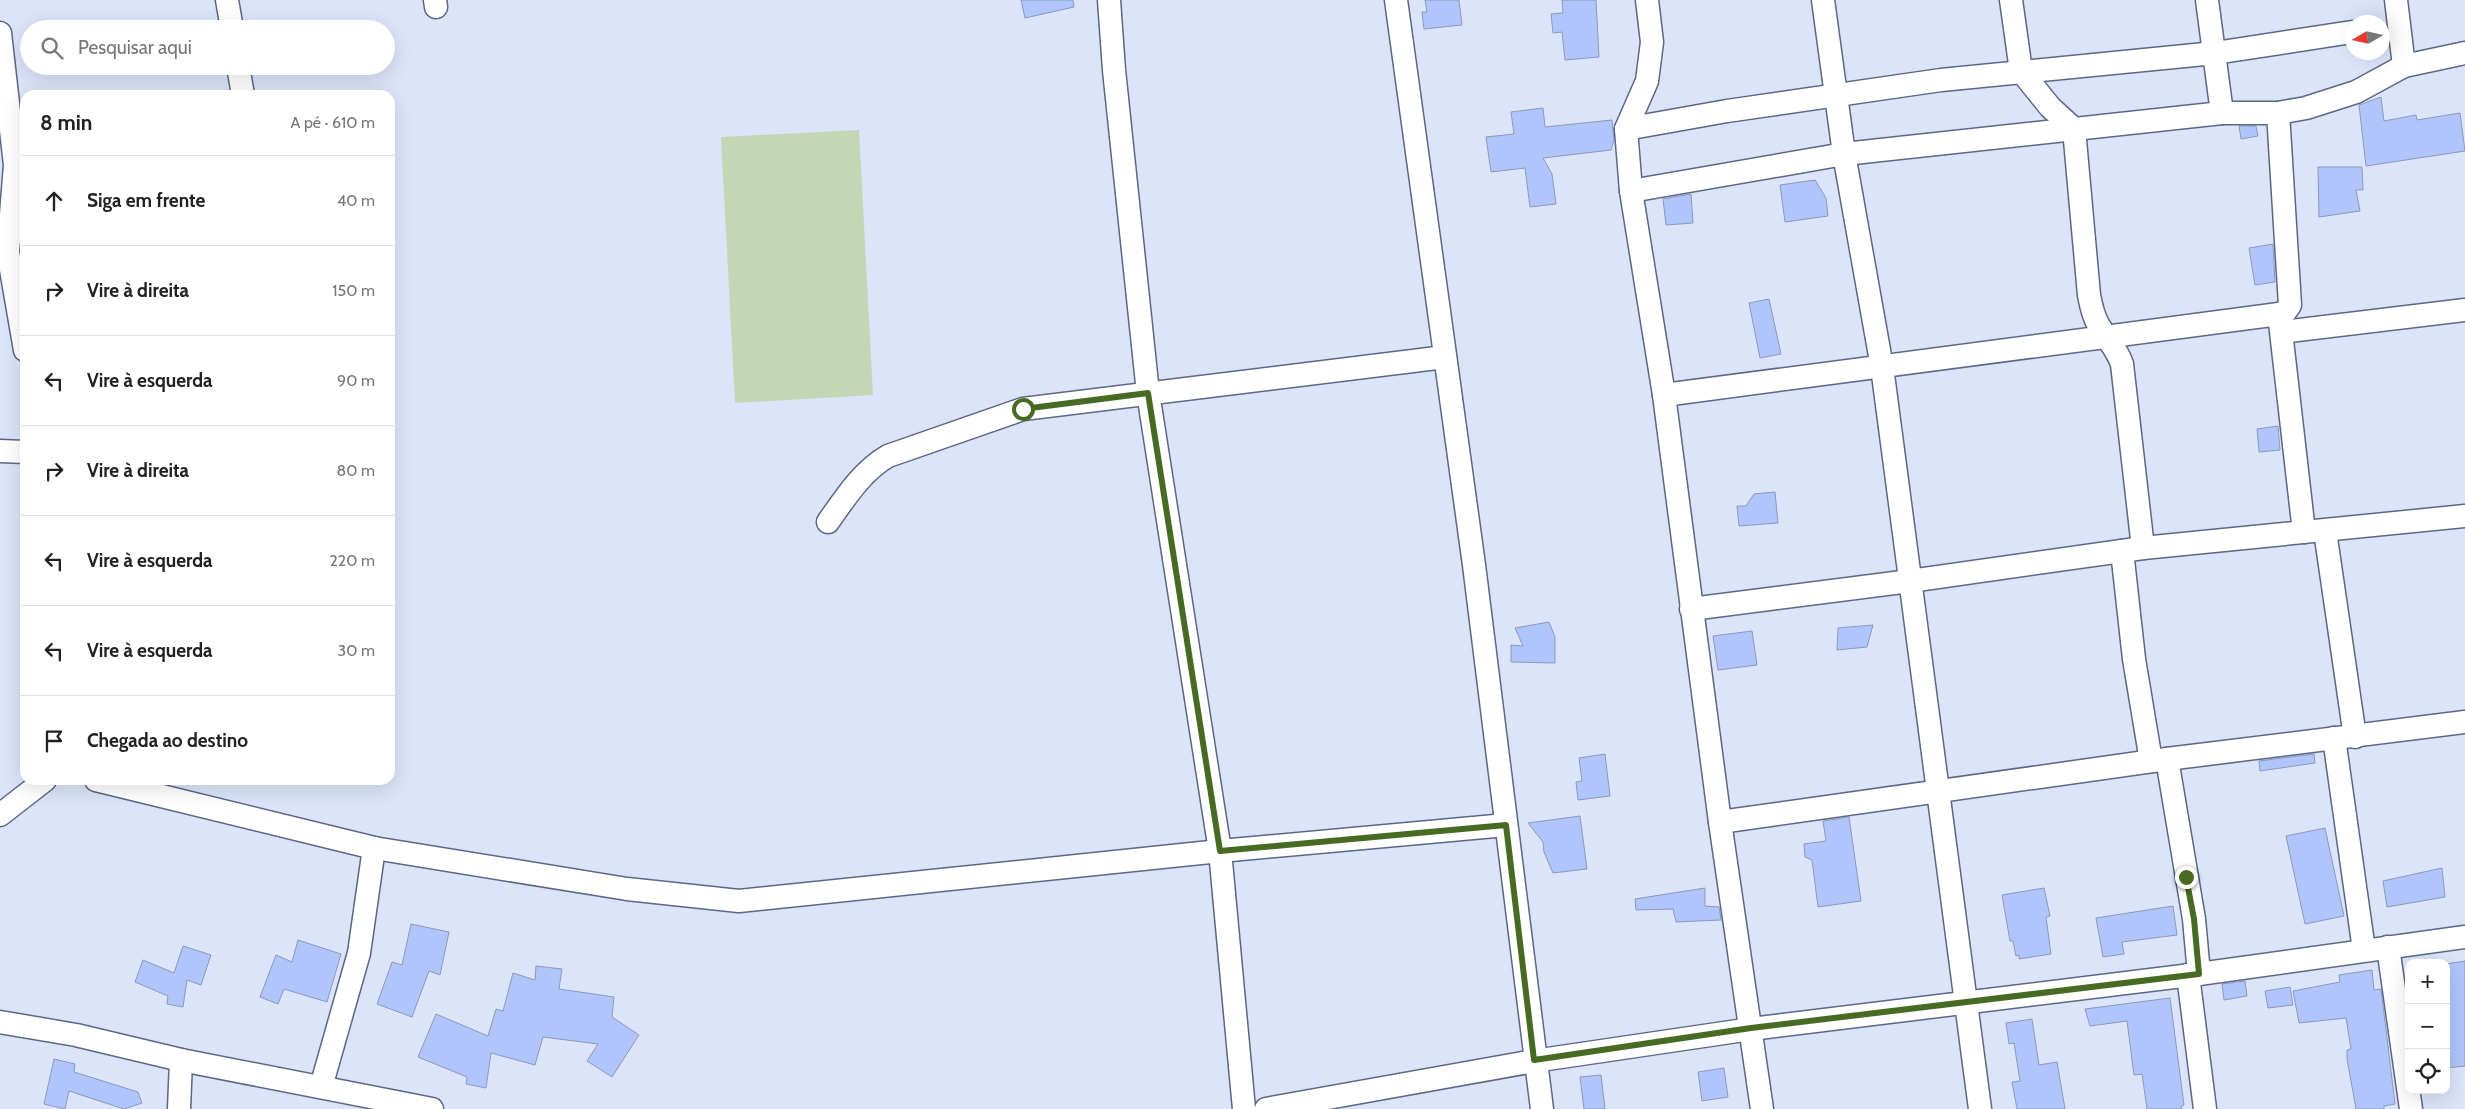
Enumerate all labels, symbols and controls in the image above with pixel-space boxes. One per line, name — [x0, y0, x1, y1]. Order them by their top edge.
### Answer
north arrow — [2345, 15, 2390, 60]
search box — [20, 20, 395, 75]
icon: search — [38, 34, 66, 62]
text: Pesquisar aqui — [78, 36, 192, 59]
text: 8 min — [40, 110, 92, 135]
text: A pé · 610 m — [290, 113, 375, 132]
icon: ahead — [40, 187, 68, 215]
text: Siga em frente — [87, 189, 205, 212]
text: 40 m — [337, 191, 375, 210]
icon: right — [40, 277, 68, 305]
text: Vire à direita — [87, 279, 189, 302]
text: 150 m — [332, 281, 375, 300]
icon: left — [40, 367, 68, 395]
text: Vire à esquerda — [87, 369, 213, 392]
text: 90 m — [337, 371, 375, 390]
route start — [1012, 398, 1035, 421]
icon: right — [40, 457, 68, 485]
text: Vire à direita — [87, 459, 189, 482]
text: 80 m — [337, 461, 375, 480]
icon: left — [40, 547, 68, 575]
text: Vire à esquerda — [87, 549, 213, 572]
text: 220 m — [329, 551, 375, 570]
icon: left — [40, 637, 68, 665]
text: Vire à esquerda — [87, 639, 213, 662]
text: 30 m — [338, 641, 375, 660]
icon: arrive — [40, 727, 68, 755]
text: Chegada ao destino — [87, 729, 248, 752]
route end — [2175, 866, 2198, 889]
map controls — [2405, 959, 2450, 1094]
button: + — [2405, 959, 2450, 1004]
button: − — [2405, 1004, 2450, 1049]
button: locate — [2405, 1049, 2450, 1094]

